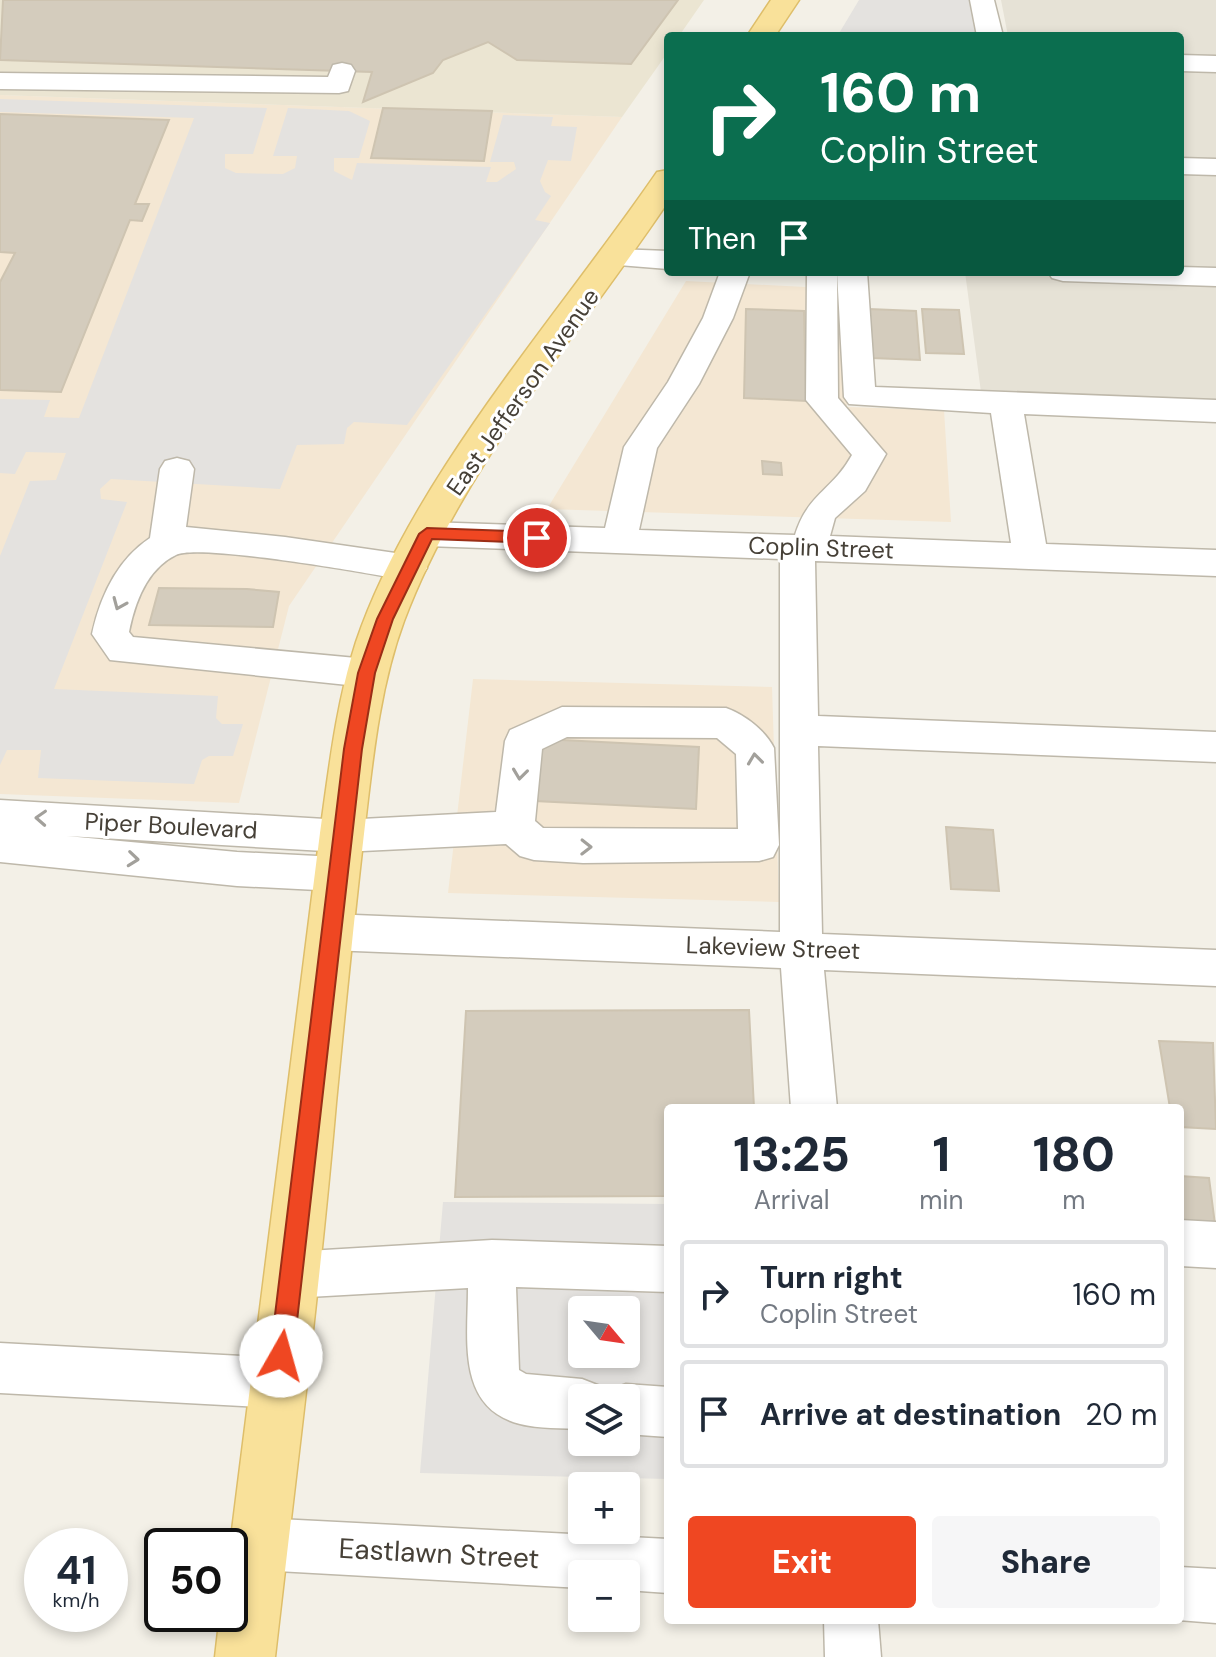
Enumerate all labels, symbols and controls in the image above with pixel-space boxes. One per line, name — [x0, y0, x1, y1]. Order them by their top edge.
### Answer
text: 160 m — [820, 56, 981, 129]
icon: right — [688, 64, 792, 168]
text: Coplin Street — [820, 127, 1039, 174]
icon: arrive — [772, 216, 816, 260]
text: Then — [688, 219, 756, 258]
street label: East Jefferson Avenue — [439, 282, 606, 501]
pin — [503, 504, 571, 572]
icon: arrive — [515, 516, 559, 560]
street label: Coplin Street — [748, 529, 894, 566]
one-way arrow — [112, 596, 128, 610]
one-way arrow — [746, 753, 763, 766]
one-way arrow — [512, 767, 529, 780]
street label: Piper Boulevard — [84, 805, 258, 846]
one-way arrow — [34, 810, 47, 827]
one-way arrow — [580, 838, 593, 855]
one-way arrow — [127, 851, 140, 868]
street label: Lakeview Street — [685, 929, 861, 966]
text: 13:25 — [733, 1123, 850, 1186]
text: 1 — [933, 1123, 950, 1186]
text: 180 — [1033, 1123, 1115, 1186]
text: Arrival — [754, 1183, 829, 1217]
text: min — [919, 1183, 964, 1217]
text: m — [1062, 1183, 1085, 1217]
text: Turn right — [760, 1258, 903, 1297]
icon: right — [692, 1272, 736, 1316]
text: 160 m — [1073, 1275, 1156, 1314]
north arrow — [568, 1296, 640, 1368]
map controls — [568, 1296, 640, 1632]
text: Coplin Street — [760, 1297, 918, 1331]
position arrow — [239, 1314, 323, 1398]
button: layers — [568, 1384, 640, 1456]
icon: arrive — [692, 1392, 736, 1436]
text: Arrive at destination — [760, 1395, 1061, 1434]
text: 20 m — [1085, 1395, 1157, 1434]
button: + — [568, 1472, 640, 1544]
button: Exit — [688, 1516, 916, 1608]
button: Share — [932, 1516, 1160, 1608]
speed limit sign: 50 — [144, 1528, 248, 1632]
street label: Eastlawn Street — [338, 1530, 540, 1577]
text: 41 — [56, 1544, 96, 1596]
button: − — [568, 1560, 640, 1632]
text: km/h — [52, 1587, 100, 1613]

